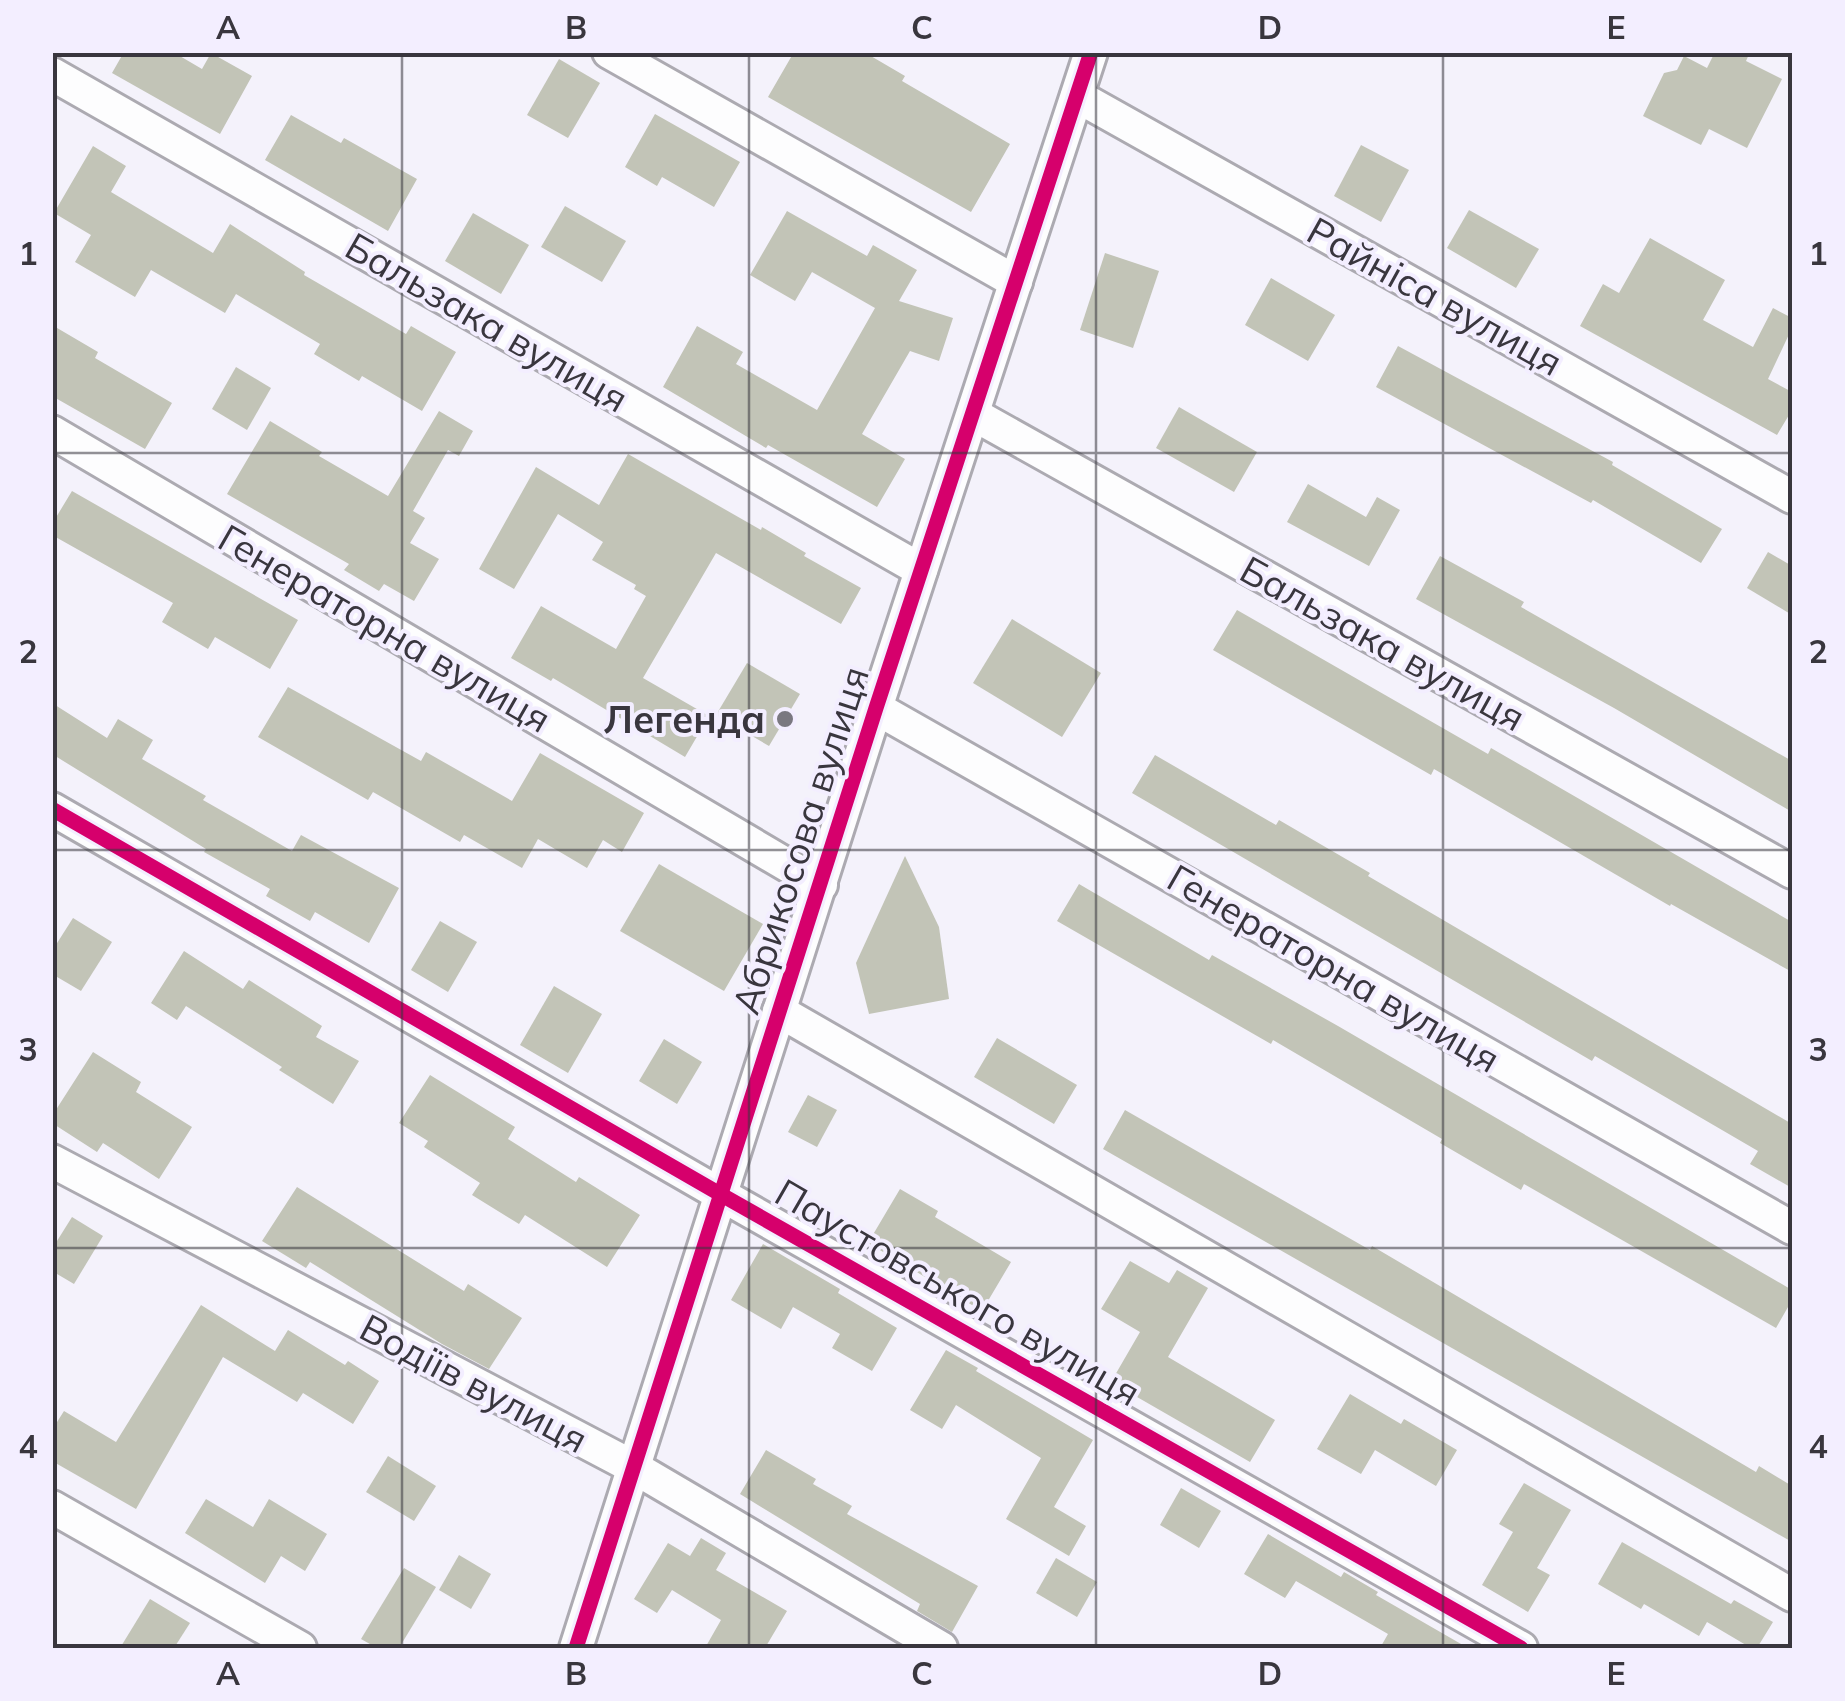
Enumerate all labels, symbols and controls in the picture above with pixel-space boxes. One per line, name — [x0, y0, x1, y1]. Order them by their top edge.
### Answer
text: A — [216, 7, 240, 47]
text: B — [565, 7, 587, 47]
text: C — [911, 7, 933, 47]
text: D — [1258, 7, 1282, 47]
text: E — [1606, 7, 1626, 47]
street label: Райніса вулиця — [1299, 206, 1571, 386]
street label: Бальзака вулиця — [337, 222, 637, 422]
text: 1 — [18, 233, 38, 273]
text: 1 — [1808, 233, 1828, 273]
street label: Генераторна вулиця — [210, 513, 560, 743]
street label: Бальзака вулиця — [1232, 545, 1534, 741]
text: 2 — [18, 631, 38, 671]
text: 2 — [1808, 631, 1828, 671]
street label: Абрикосова вулиця — [721, 660, 879, 1020]
place label: Легенда — [604, 695, 765, 743]
marker: Легенда — [774, 708, 796, 730]
street label: Генераторна вулиця — [1159, 853, 1509, 1083]
text: 3 — [18, 1029, 38, 1069]
text: 3 — [1808, 1029, 1828, 1069]
street label: Паустовського вулиця — [767, 1168, 1149, 1416]
street label: Водіїв вулиця — [352, 1303, 596, 1463]
text: 4 — [18, 1426, 38, 1466]
text: 4 — [1808, 1426, 1828, 1466]
text: A — [216, 1653, 240, 1693]
text: B — [565, 1653, 587, 1693]
text: C — [911, 1653, 933, 1693]
text: D — [1258, 1653, 1282, 1693]
text: E — [1606, 1653, 1626, 1693]

